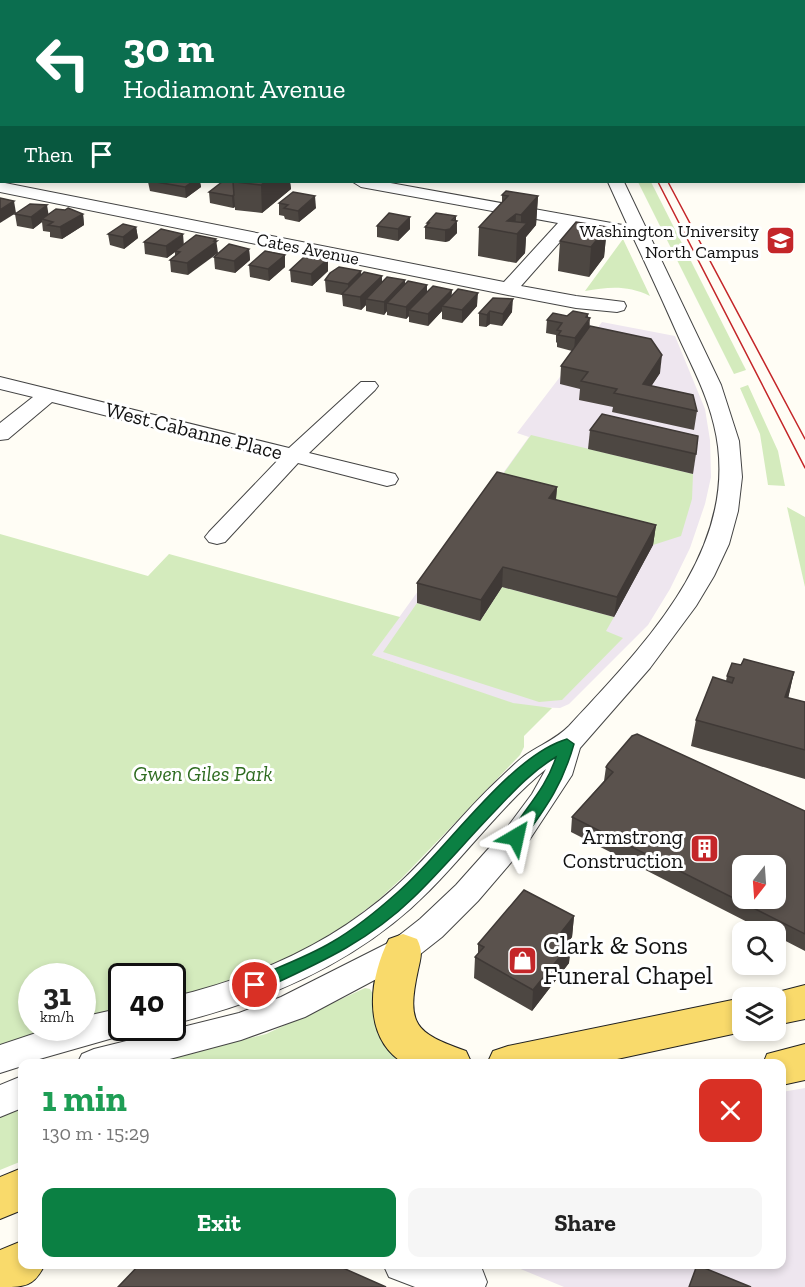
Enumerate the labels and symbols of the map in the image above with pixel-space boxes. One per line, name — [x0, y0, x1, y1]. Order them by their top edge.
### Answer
place label: Washington University North Campus — [580, 220, 760, 263]
school or university icon: Washington University North Campus — [764, 225, 796, 257]
street label: Cates Avenue — [255, 228, 361, 270]
street label: West Cabanne Place — [103, 396, 285, 465]
park label: Gwen Giles Park — [133, 761, 273, 786]
position arrow — [484, 805, 548, 869]
place label: Armstrong Construction — [563, 824, 683, 873]
building icon: Armstrong Construction — [688, 833, 720, 865]
north arrow — [732, 855, 786, 909]
place label: Clark & Sons Funeral Chapel — [543, 929, 713, 991]
shop icon: Clark & Sons Funeral Chapel — [506, 944, 538, 976]
pin — [229, 959, 280, 1010]
speed limit sign: 40 — [108, 963, 186, 1041]

